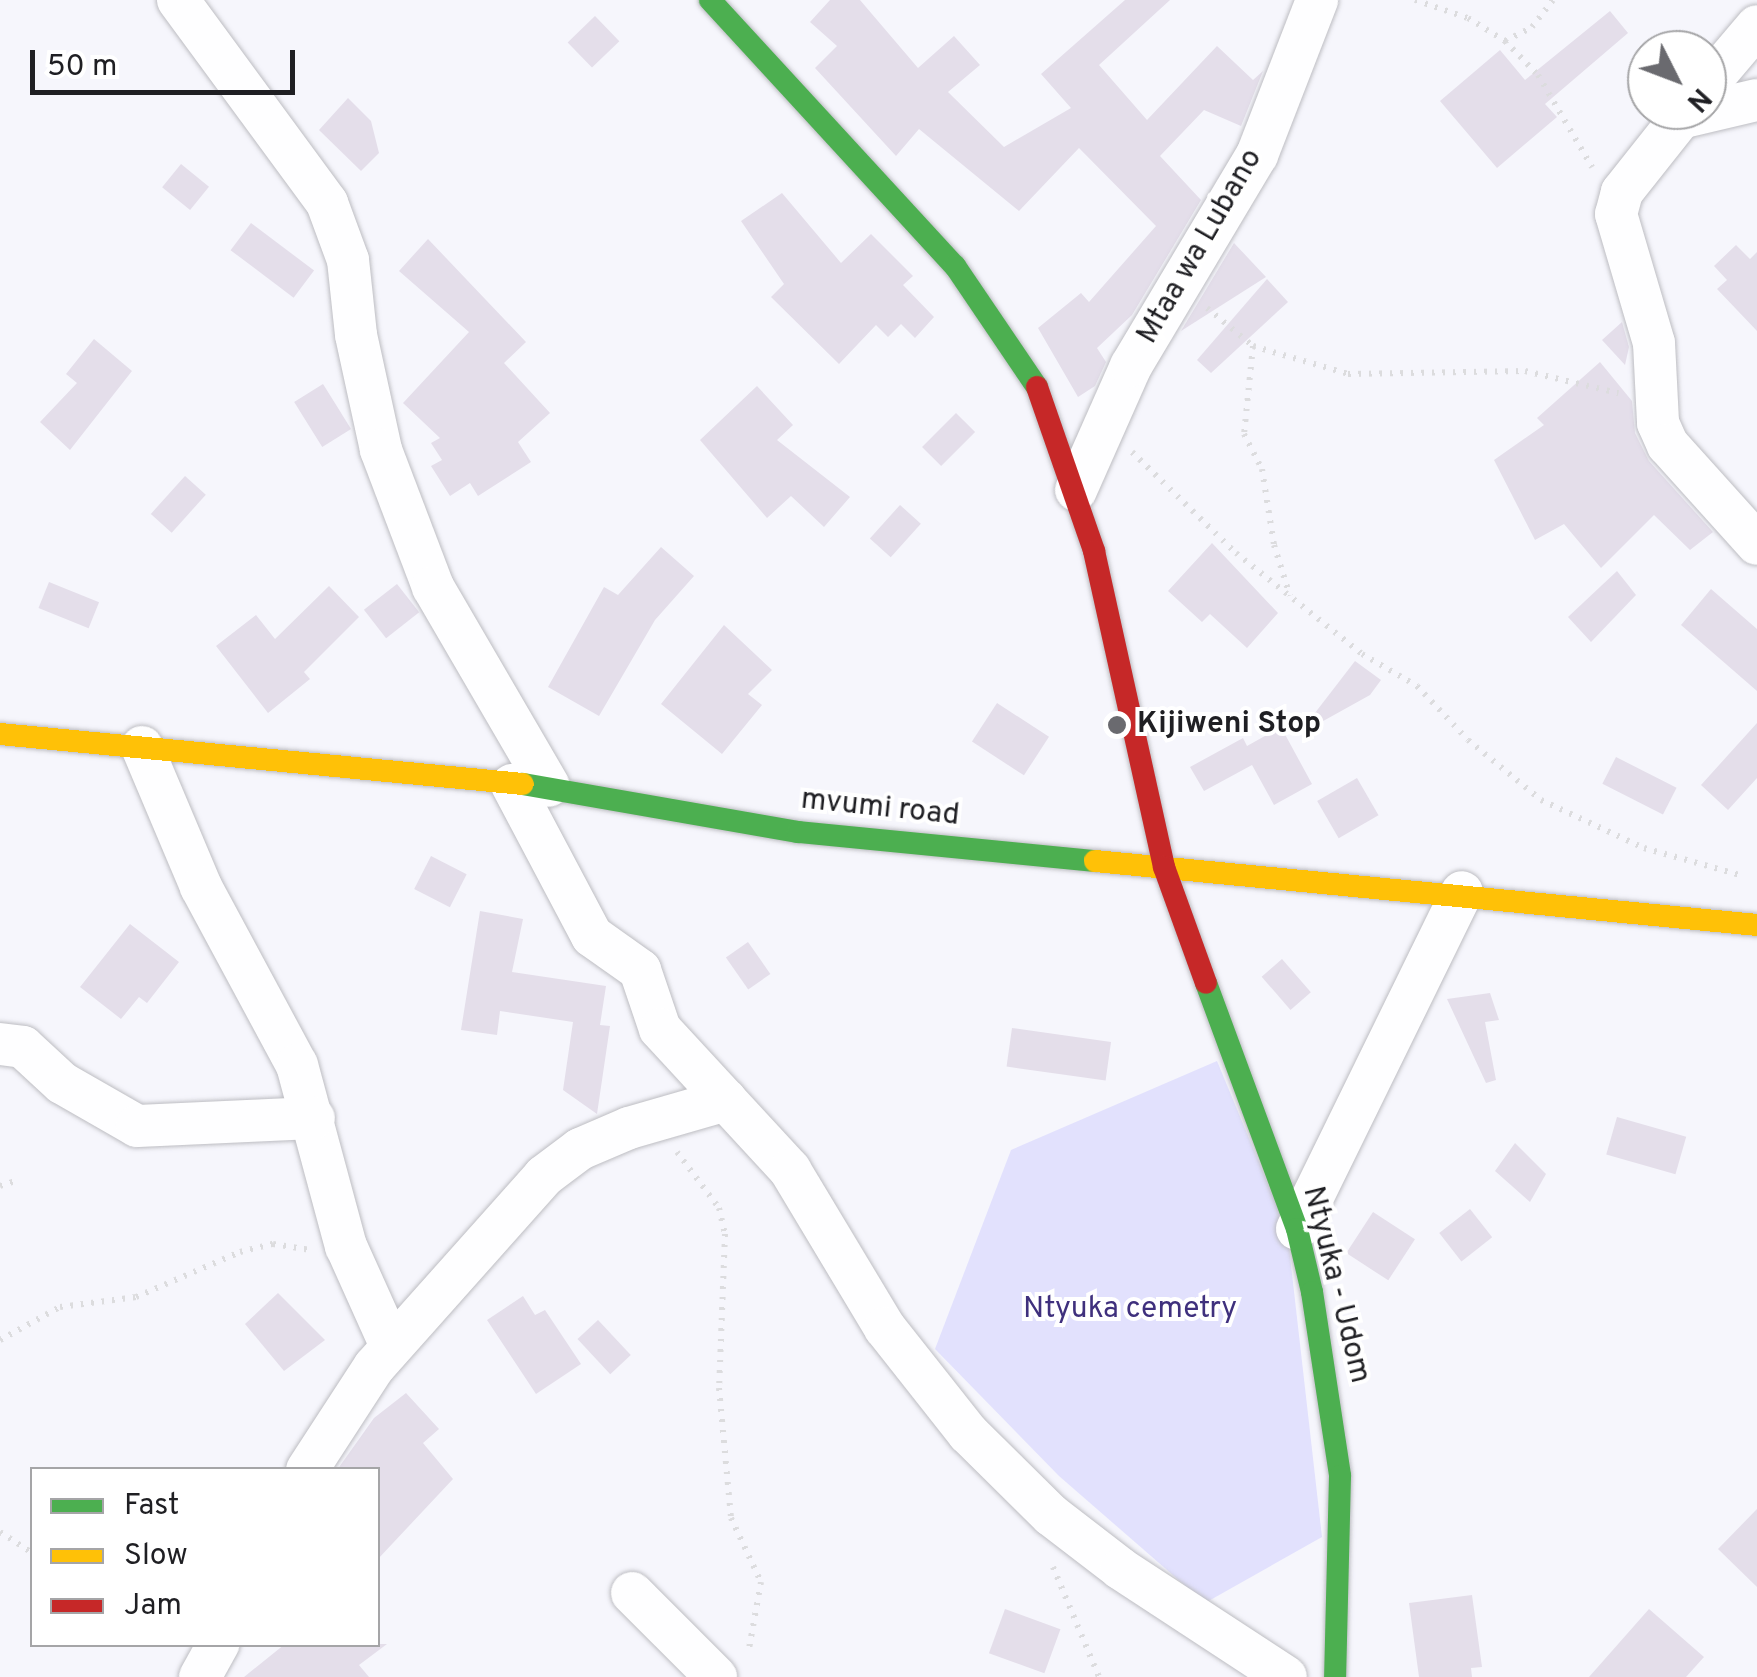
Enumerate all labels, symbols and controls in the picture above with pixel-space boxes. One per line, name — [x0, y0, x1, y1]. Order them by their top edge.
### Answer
scale bar — [35, 30, 300, 92]
north arrow — [1627, 30, 1727, 130]
text: 50 m — [47, 49, 117, 86]
text: N — [1678, 79, 1718, 118]
street label: Mtaa wa Lubano — [1131, 143, 1271, 351]
place label: Kijiweni Stop — [1137, 707, 1321, 743]
marker: Kijiweni Stop — [1106, 714, 1128, 736]
street label: mvumi road — [799, 783, 961, 835]
street label: Ntyuka - Udom — [1293, 1183, 1377, 1387]
park label: Ntyuka cemetry — [1023, 1292, 1237, 1328]
legend — [30, 1467, 380, 1647]
text: Fast — [124, 1488, 179, 1525]
text: Slow — [124, 1538, 188, 1575]
text: Jam — [124, 1588, 182, 1625]

